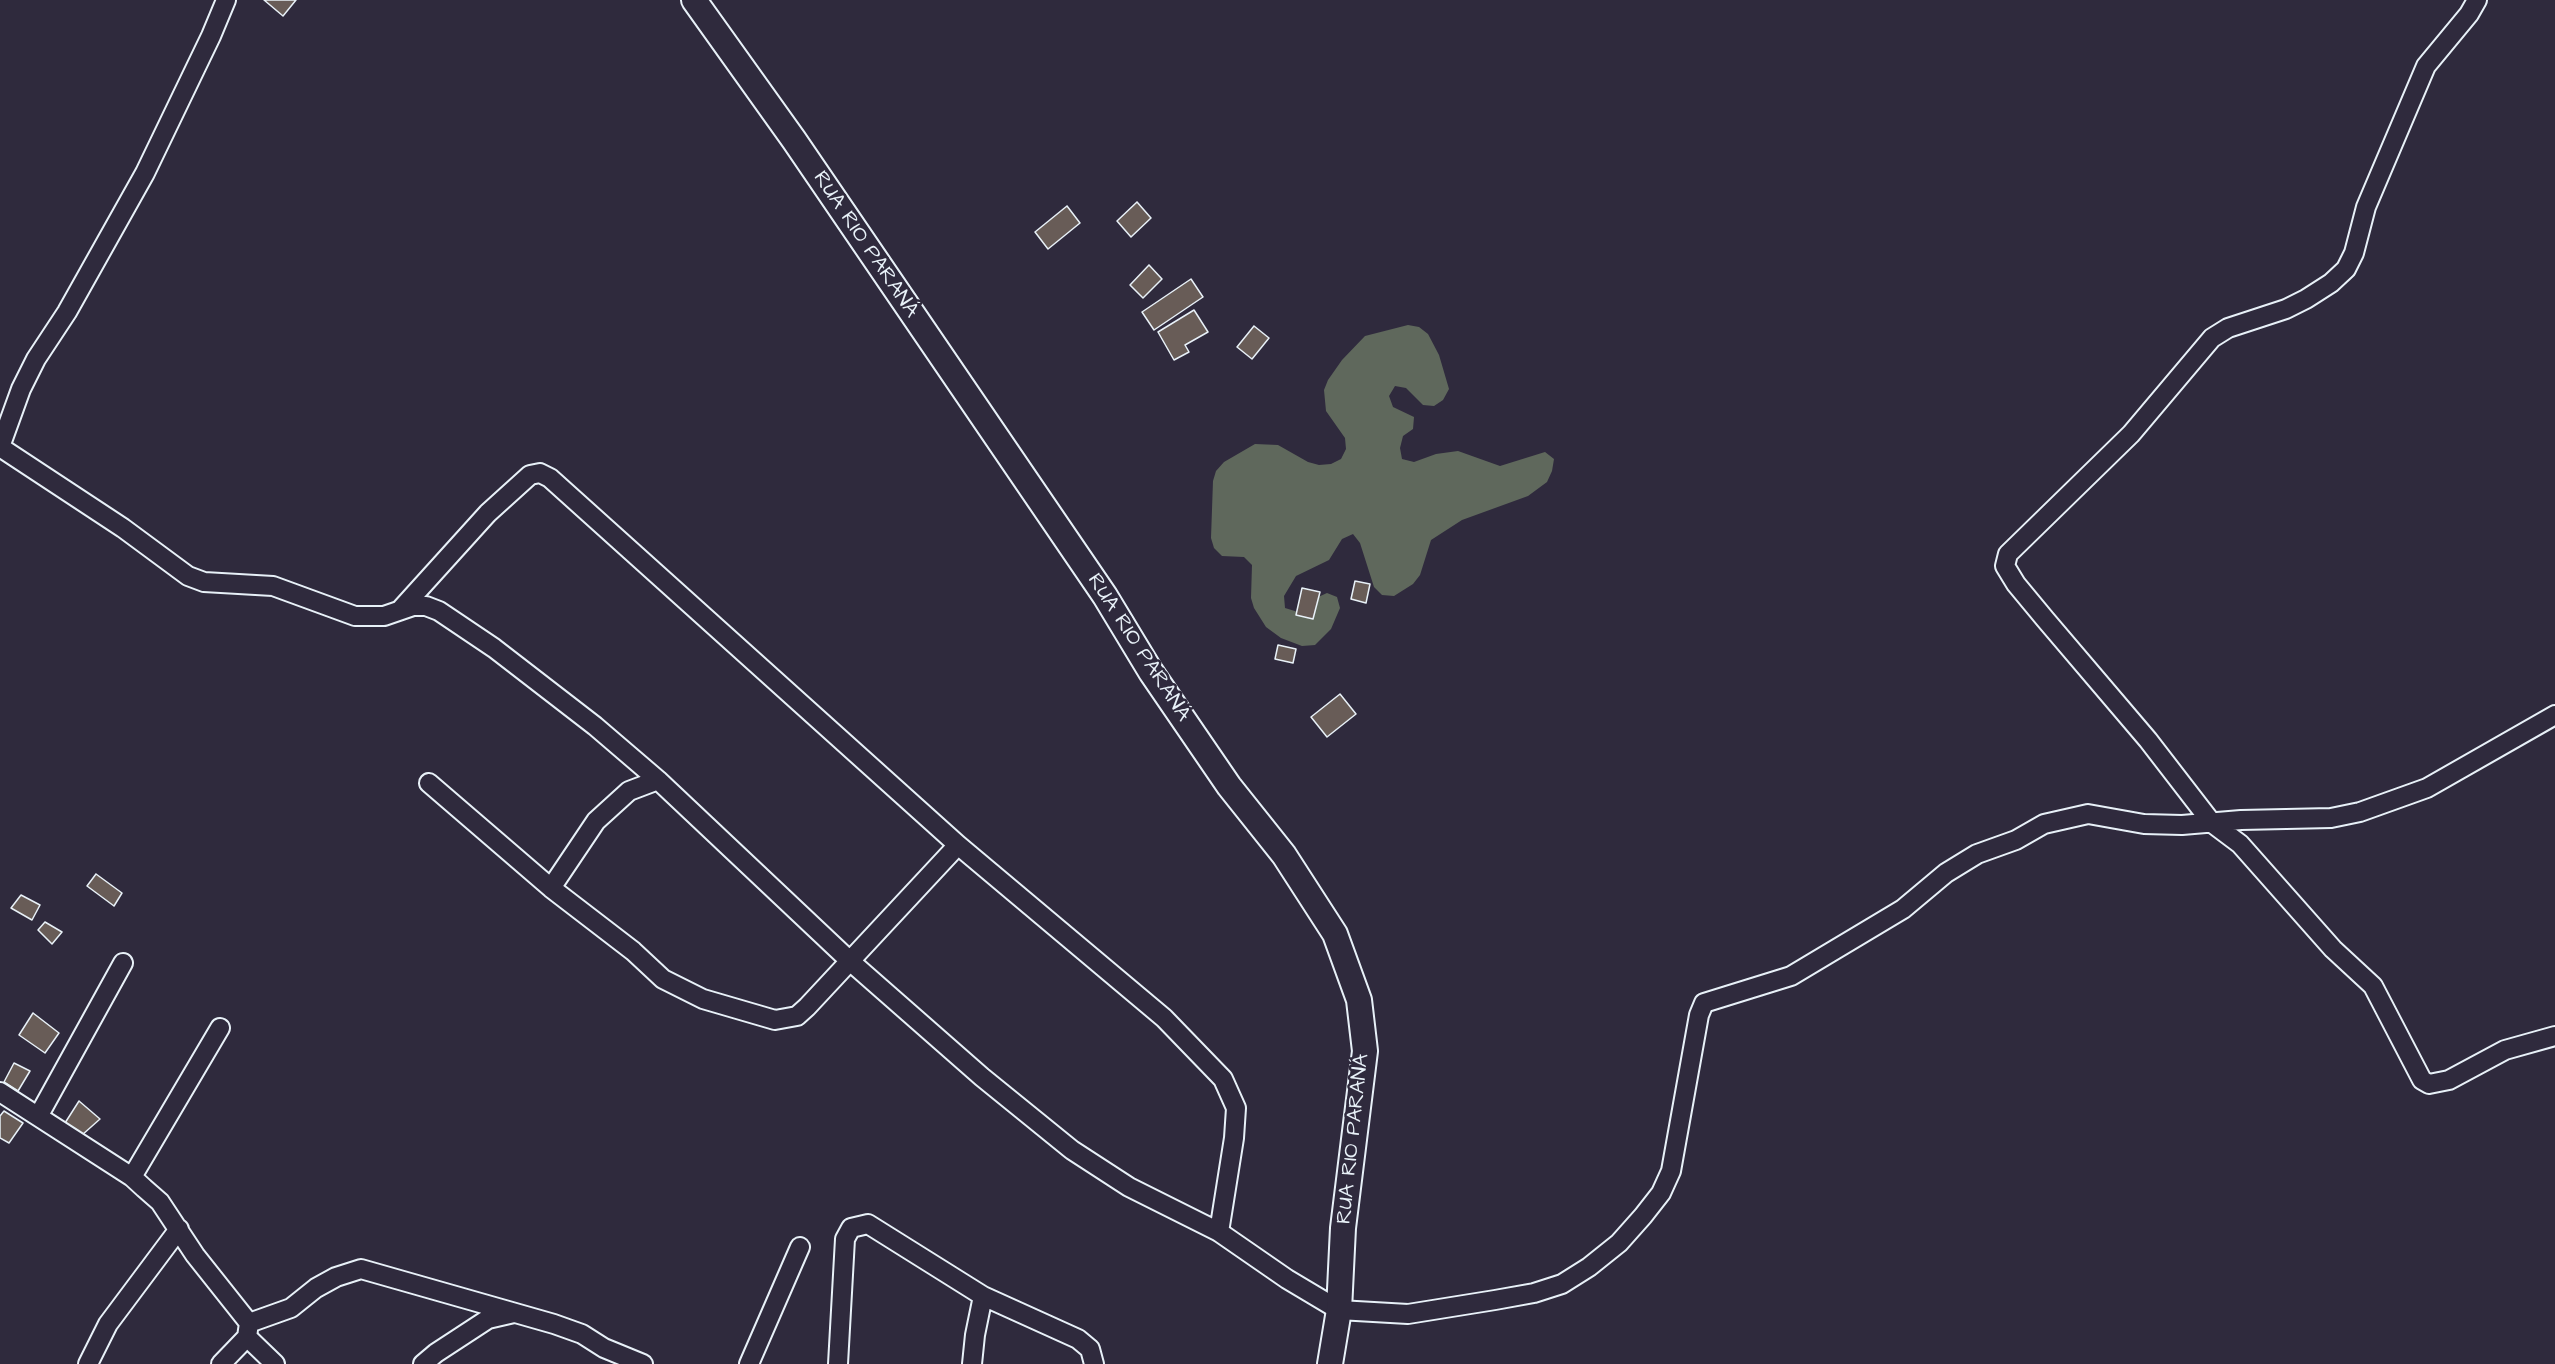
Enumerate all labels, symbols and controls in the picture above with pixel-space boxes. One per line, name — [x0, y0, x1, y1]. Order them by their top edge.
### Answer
street label: RUA RIO PARANÁ — [807, 167, 923, 323]
street label: RUA RIO PARANÁ — [1081, 569, 1195, 727]
street label: RUA RIO PARANÁ — [1333, 1053, 1375, 1225]

